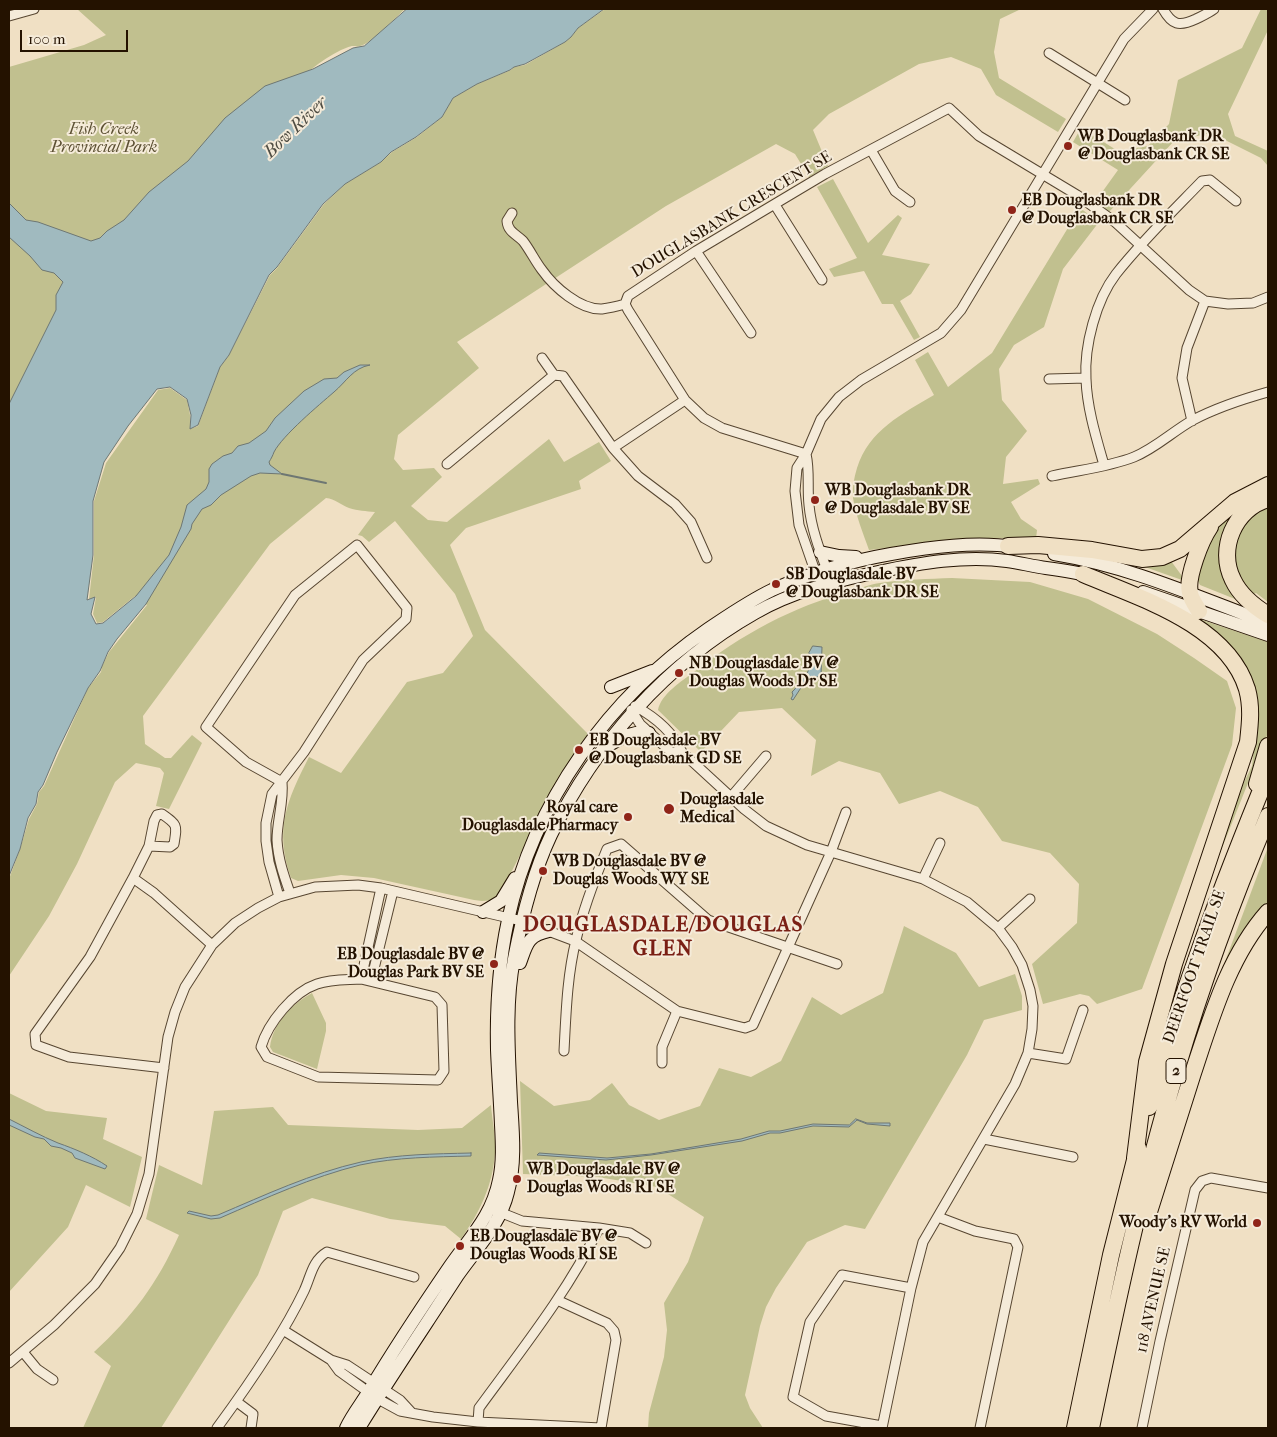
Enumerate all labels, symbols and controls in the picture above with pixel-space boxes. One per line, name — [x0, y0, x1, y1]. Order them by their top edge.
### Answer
scale bar — [22, 20, 130, 52]
text: 100 m — [28, 30, 66, 48]
water label: Bow River — [260, 93, 332, 163]
park label: Fish Creek Provincial Park — [51, 120, 157, 158]
place label: WB Douglasbank DR @ Douglasbank CR SE — [1078, 127, 1229, 165]
marker: WB Douglasbank DR @ Douglasbank CR SE — [1062, 140, 1074, 152]
street label: DOUGLASBANK CRESCENT SE — [628, 147, 836, 283]
place label: EB Douglasbank DR @ Douglasbank CR SE — [1022, 191, 1173, 229]
marker: EB Douglasbank DR @ Douglasbank CR SE — [1006, 204, 1018, 216]
place label: WB Douglasbank DR @ Douglasdale BV SE — [825, 481, 970, 519]
marker: WB Douglasbank DR @ Douglasdale BV SE — [809, 494, 821, 506]
place label: SB Douglasdale BV @ Douglasbank DR SE — [786, 565, 939, 603]
marker: SB Douglasdale BV @ Douglasbank DR SE — [770, 578, 782, 590]
place label: NB Douglasdale BV @ Douglas Woods Dr SE — [689, 654, 838, 692]
marker: NB Douglasdale BV @ Douglas Woods Dr SE — [673, 667, 685, 679]
place label: EB Douglasdale BV @ Douglasbank GD SE — [589, 731, 742, 769]
marker: EB Douglasdale BV @ Douglasbank GD SE — [573, 744, 585, 756]
place label: Douglasdale Medical — [680, 790, 764, 828]
place label: Royal care Douglasdale Pharmacy — [462, 798, 618, 836]
marker: Douglasdale Medical — [662, 802, 676, 816]
marker: Royal care Douglasdale Pharmacy — [622, 811, 634, 823]
place label: WB Douglasdale BV @ Douglas Woods WY SE — [553, 852, 709, 890]
marker: WB Douglasdale BV @ Douglas Woods WY SE — [537, 865, 549, 877]
street label: DEERFOOT TRAIL SE — [1160, 888, 1230, 1046]
district label: DOUGLASDALE/DOUGLAS GLEN — [520, 913, 806, 963]
place label: EB Douglasdale BV @ Douglas Park BV SE — [337, 945, 484, 983]
marker: EB Douglasdale BV @ Douglas Park BV SE — [488, 958, 500, 970]
road number: 2 — [1166, 1058, 1186, 1084]
place label: WB Douglasdale BV @ Douglas Woods RI SE — [527, 1160, 680, 1198]
marker: WB Douglasdale BV @ Douglas Woods RI SE — [511, 1173, 523, 1185]
place label: Woody's RV World — [1119, 1213, 1247, 1233]
marker: Woody's RV World — [1251, 1217, 1263, 1229]
place label: EB Douglasdale BV @ Douglas Woods RI SE — [470, 1227, 617, 1265]
marker: EB Douglasdale BV @ Douglas Woods RI SE — [454, 1240, 466, 1252]
street label: 118 AVENUE SE — [1132, 1245, 1176, 1355]

